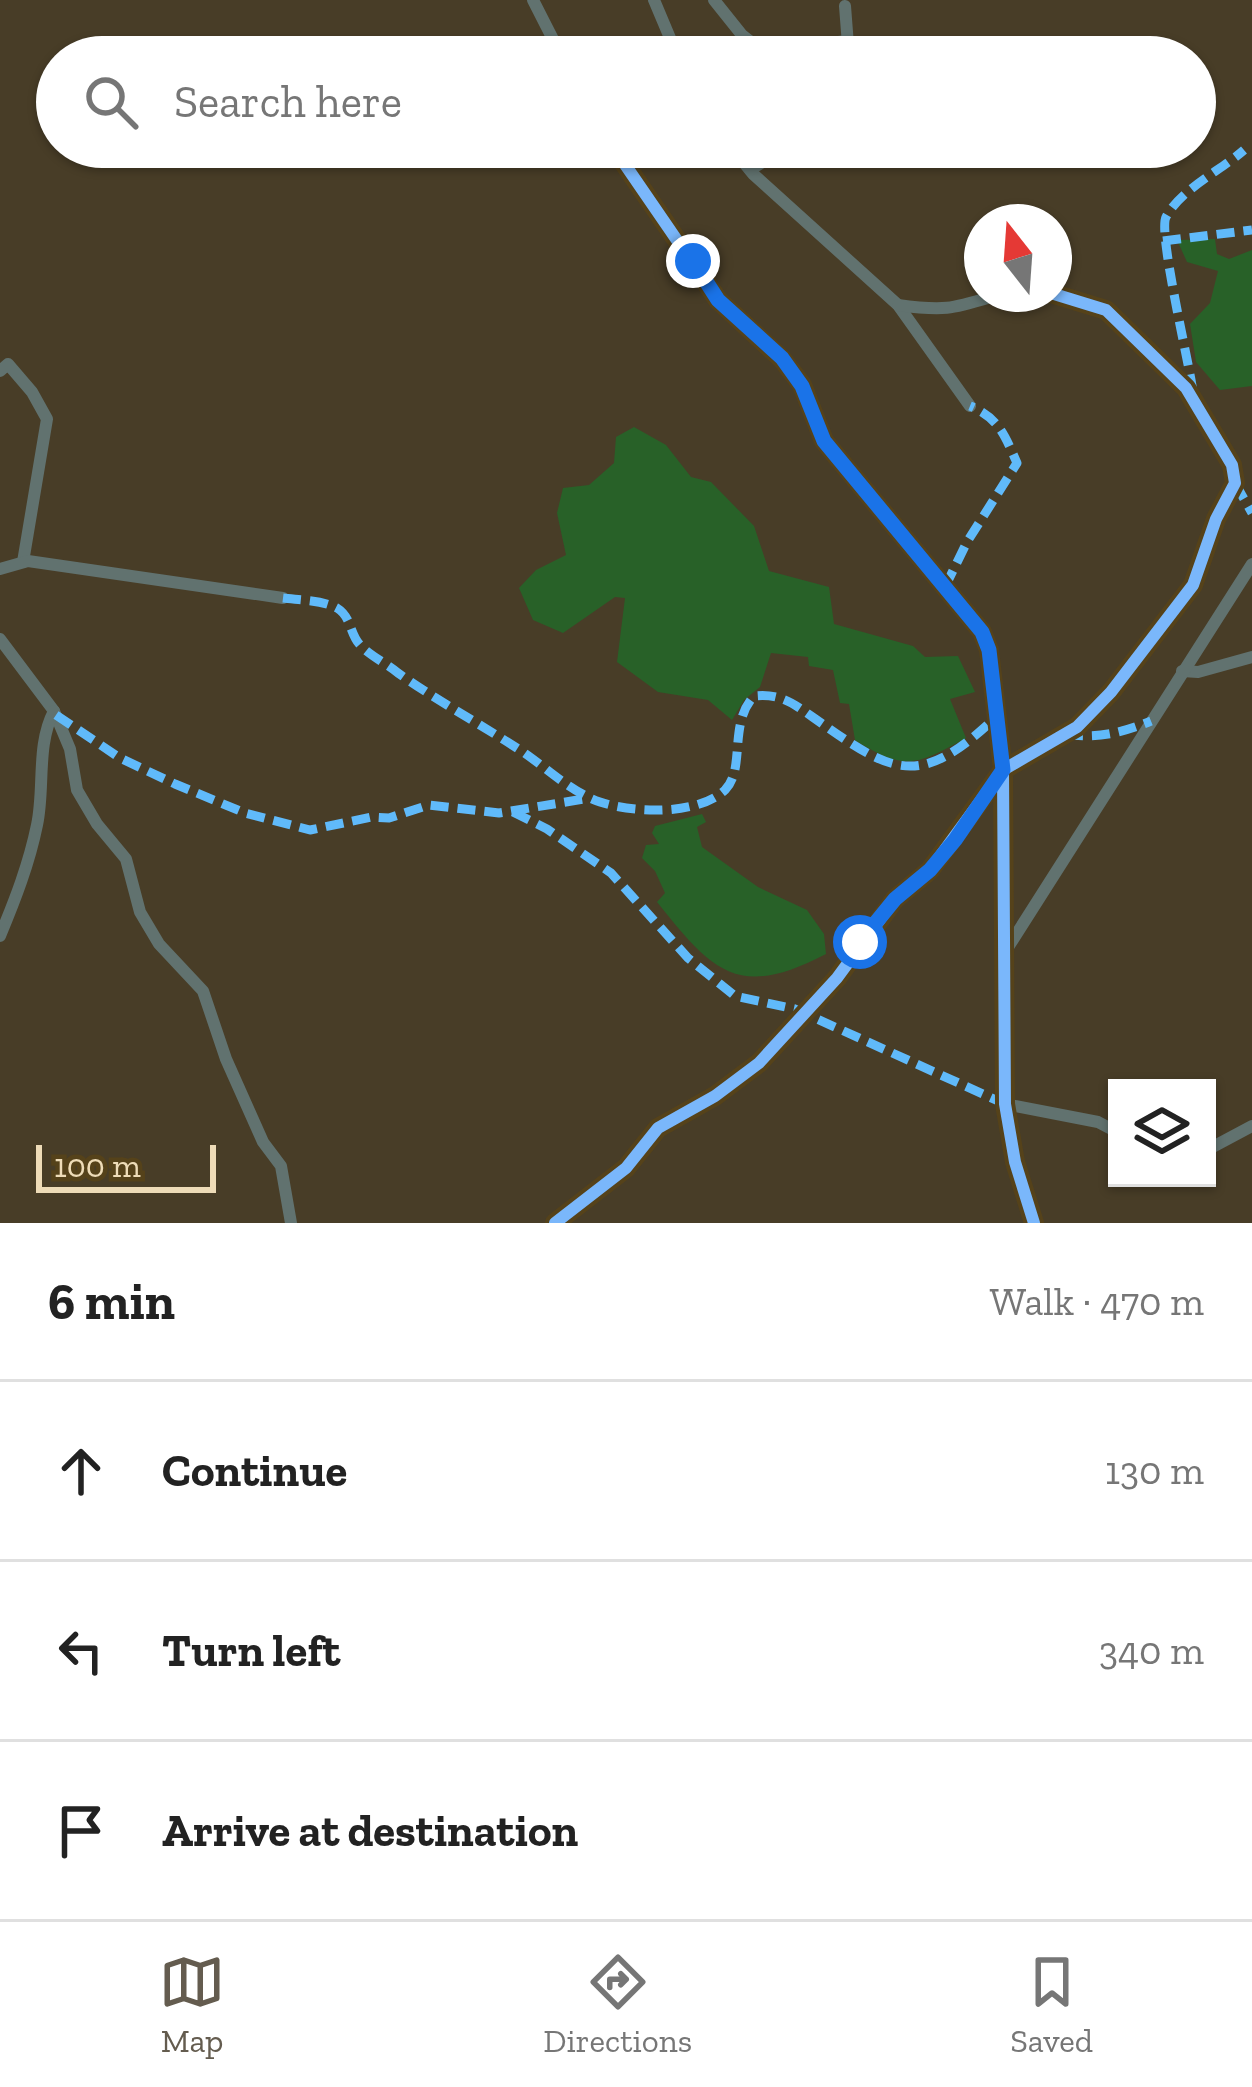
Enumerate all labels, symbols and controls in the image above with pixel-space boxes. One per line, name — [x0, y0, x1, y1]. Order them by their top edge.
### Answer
search box — [36, 36, 1216, 168]
icon: search — [78, 69, 144, 135]
text: Search here — [174, 75, 402, 129]
north arrow — [964, 204, 1072, 312]
route end — [666, 234, 720, 288]
route start — [833, 915, 887, 969]
map controls — [1108, 1079, 1216, 1187]
button: layers — [1108, 1079, 1216, 1187]
scale bar — [36, 1139, 216, 1192]
text: 100 m — [54, 1146, 141, 1185]
text: 6 min — [48, 1271, 175, 1332]
text: Walk · 470 m — [990, 1278, 1204, 1325]
icon: ahead — [48, 1438, 114, 1504]
text: Continue — [162, 1444, 347, 1498]
text: 130 m — [1105, 1447, 1204, 1494]
icon: left — [48, 1618, 114, 1684]
text: Turn left — [162, 1624, 340, 1678]
text: 340 m — [1099, 1627, 1204, 1674]
icon: arrive — [48, 1798, 114, 1864]
text: Arrive at destination — [162, 1804, 578, 1858]
tab: Map — [159, 1949, 225, 2060]
tab: Directions — [543, 1949, 692, 2060]
tab: Saved — [1010, 1949, 1093, 2060]

